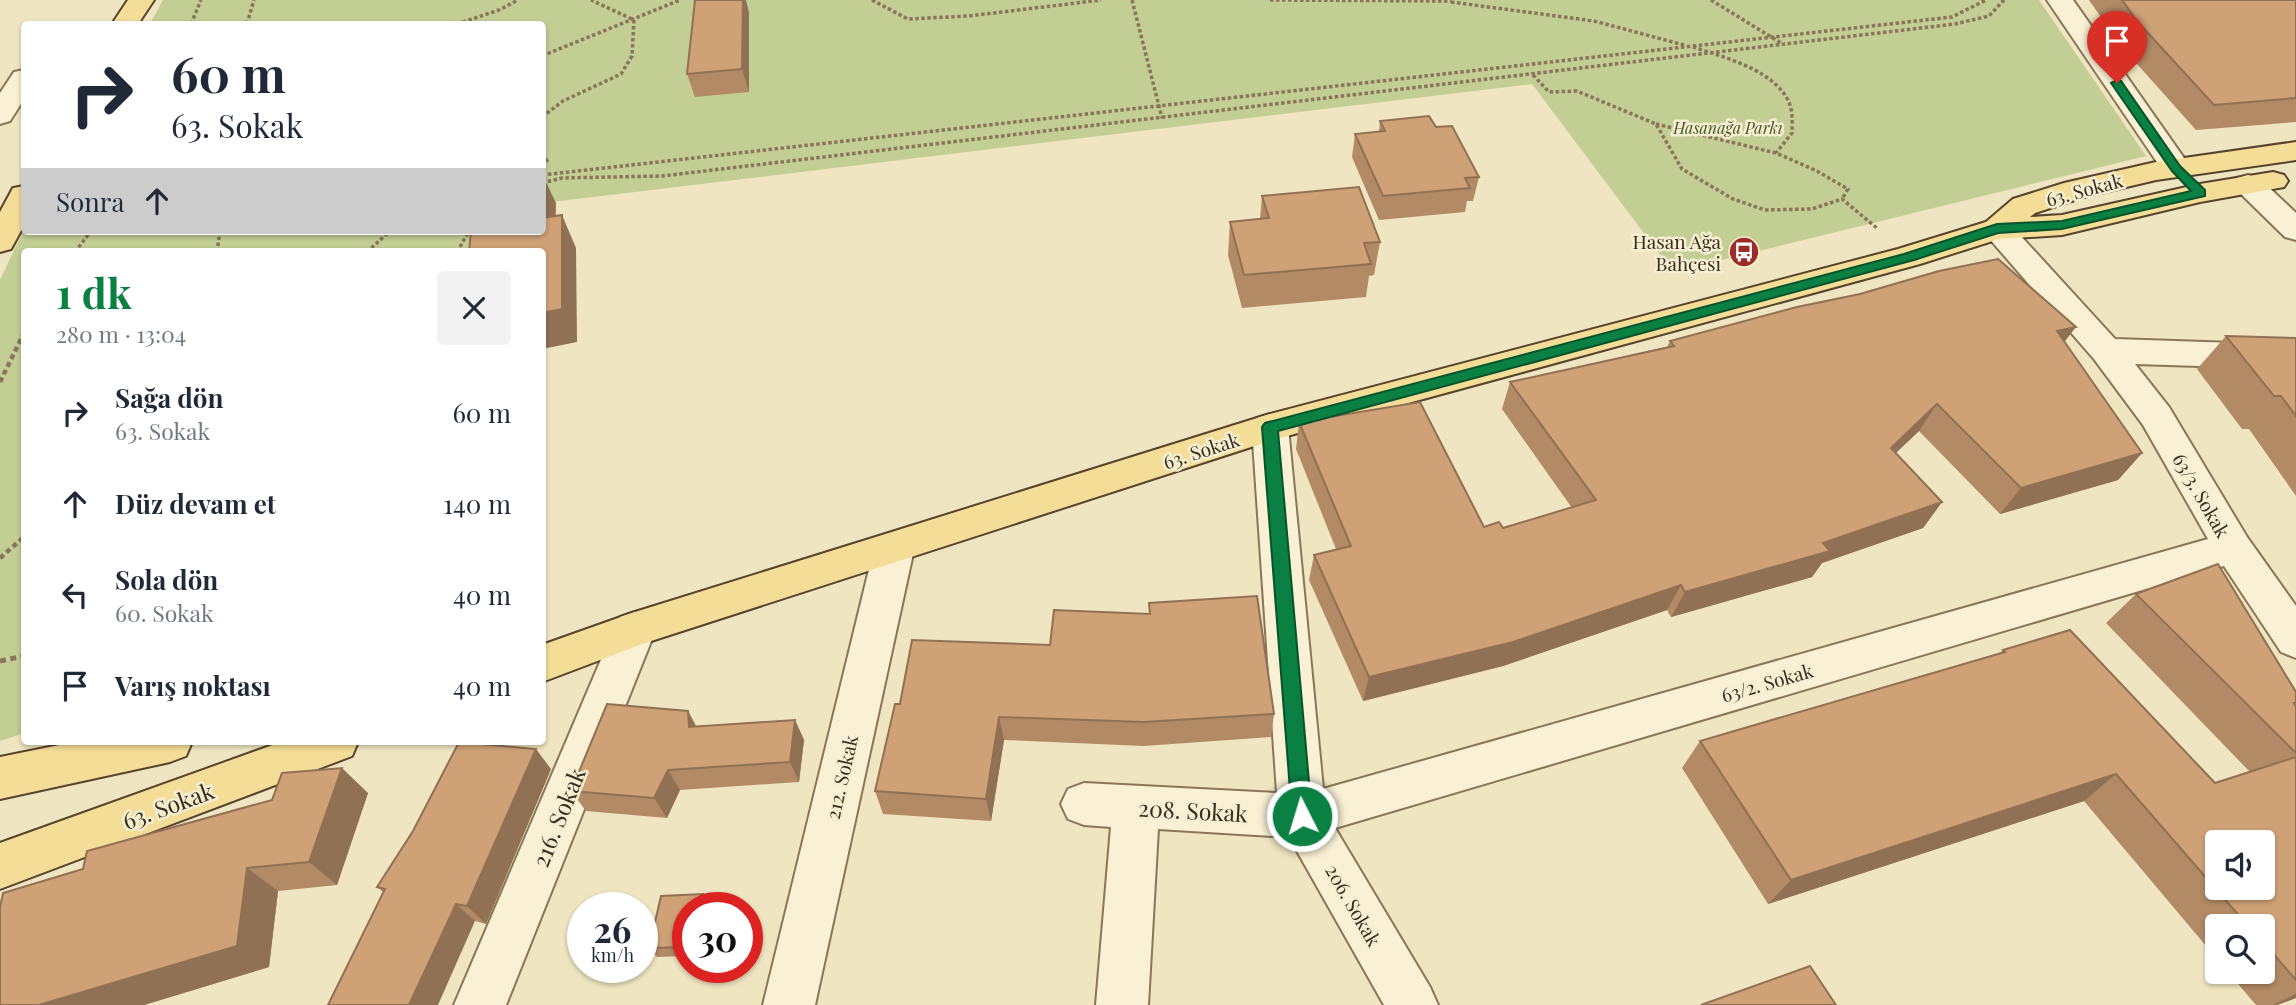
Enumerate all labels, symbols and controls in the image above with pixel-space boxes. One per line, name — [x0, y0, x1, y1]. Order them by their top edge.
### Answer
pin — [2087, 11, 2147, 83]
icon: arrive — [2098, 22, 2136, 60]
text: 60 m — [171, 40, 286, 105]
icon: right — [56, 49, 147, 140]
text: 63. Sokak — [171, 103, 303, 146]
park label: Hasanağa Parkı — [1672, 117, 1783, 138]
street label: 63. Sokak — [2043, 166, 2126, 212]
icon: ahead — [138, 182, 176, 220]
text: Sonra — [56, 184, 124, 219]
place label: Hasan Ağa Bahçesi — [1633, 228, 1722, 276]
bus stop icon: Hasan Ağa Bahçesi — [1727, 235, 1761, 269]
text: 1 dk — [56, 264, 132, 320]
button: close — [437, 271, 511, 345]
text: 280 m · 13:04 — [56, 318, 186, 349]
text: Sağa dön — [115, 380, 223, 415]
icon: right — [56, 394, 94, 432]
text: 60 m — [452, 395, 511, 430]
text: 63. Sokak — [115, 415, 210, 446]
street label: 63. Sokak — [1160, 425, 1243, 475]
street label: 63/3. Sokak — [2167, 448, 2237, 543]
icon: ahead — [56, 485, 94, 523]
text: Düz devam et — [115, 486, 276, 521]
text: 140 m — [443, 486, 511, 521]
text: Sola dön — [115, 562, 218, 597]
icon: left — [56, 576, 94, 614]
text: 40 m — [453, 577, 511, 612]
text: 60. Sokak — [115, 597, 214, 628]
street label: 63/2. Sokak — [1718, 656, 1816, 708]
icon: arrive — [56, 667, 94, 705]
text: Varış noktası — [115, 668, 271, 703]
text: 40 m — [453, 668, 511, 703]
street label: 212. Sokak — [819, 732, 863, 822]
street label: 216. Sokak — [524, 763, 592, 871]
street label: 63. Sokak — [118, 774, 218, 836]
position arrow — [1265, 779, 1339, 853]
street label: 208. Sokak — [1137, 792, 1249, 828]
map controls — [2205, 830, 2275, 984]
button: sound — [2205, 830, 2275, 900]
street label: 206. Sokak — [1320, 859, 1388, 951]
speed limit sign: 30 — [672, 892, 763, 983]
text: 26 — [594, 905, 631, 952]
button: search — [2205, 914, 2275, 984]
text: km/h — [591, 943, 634, 967]

